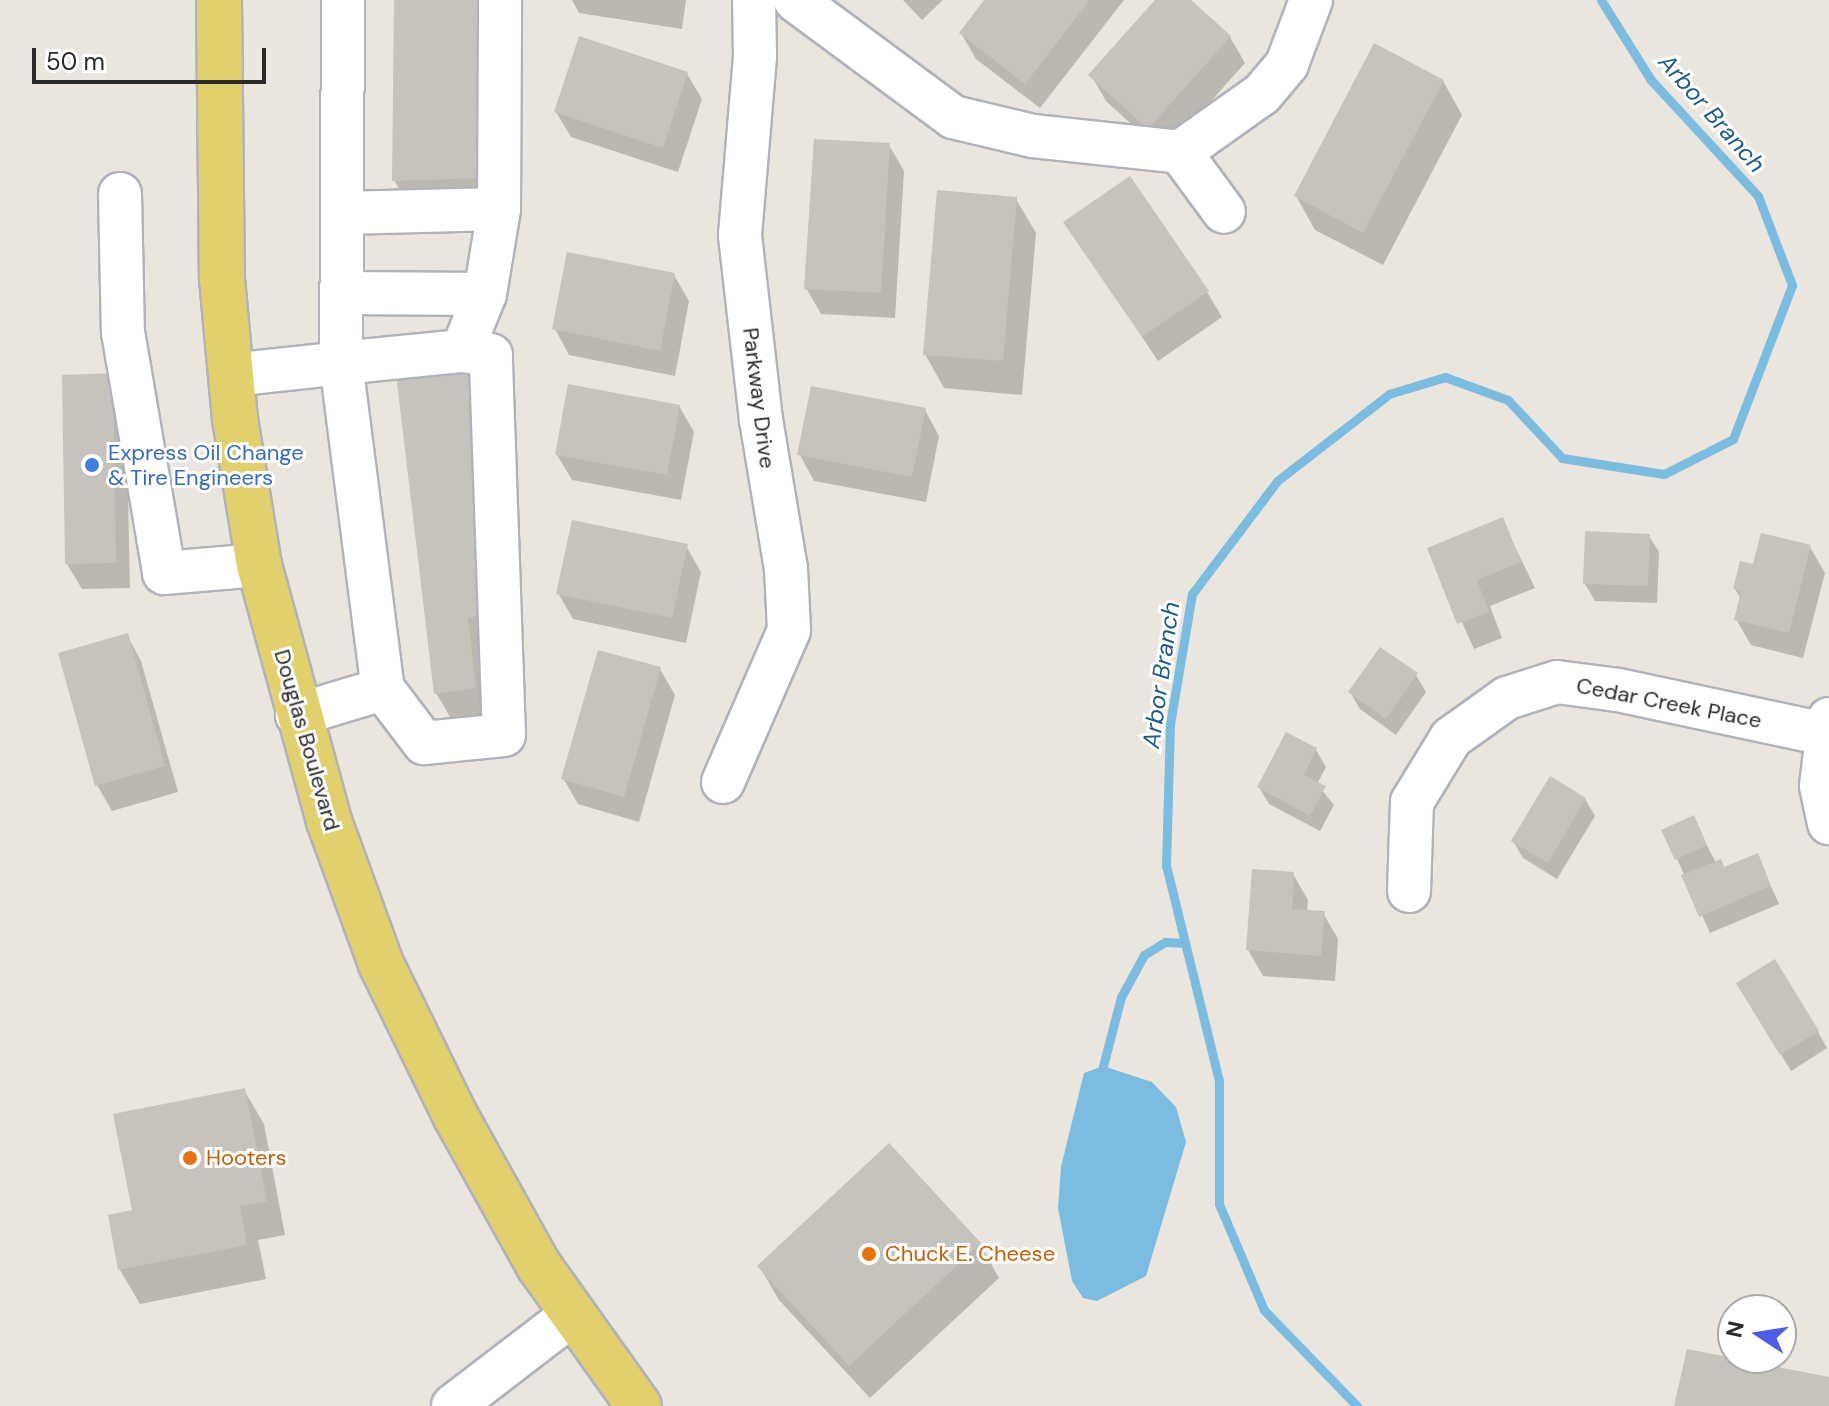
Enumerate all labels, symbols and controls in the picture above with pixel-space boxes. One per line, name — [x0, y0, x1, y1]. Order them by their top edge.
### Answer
scale bar — [36, 32, 270, 82]
text: 50 m — [46, 46, 105, 77]
water label: Arbor Branch — [1653, 48, 1771, 178]
street label: Parkway Drive — [737, 326, 781, 470]
place label: Express Oil Change & Tire Engineers — [108, 439, 304, 490]
marker: Express Oil Change & Tire Engineers — [83, 456, 101, 474]
water label: Arbor Branch — [1136, 600, 1186, 750]
street label: Douglas Boulevard — [269, 646, 345, 834]
street label: Cedar Creek Place — [1574, 672, 1764, 734]
place label: Hooters — [206, 1145, 287, 1171]
marker: Hooters — [181, 1149, 199, 1167]
place label: Chuck E. Cheese — [885, 1241, 1055, 1267]
marker: Chuck E. Cheese — [860, 1245, 878, 1263]
north arrow — [1717, 1294, 1797, 1374]
text: N — [1719, 1318, 1751, 1340]

